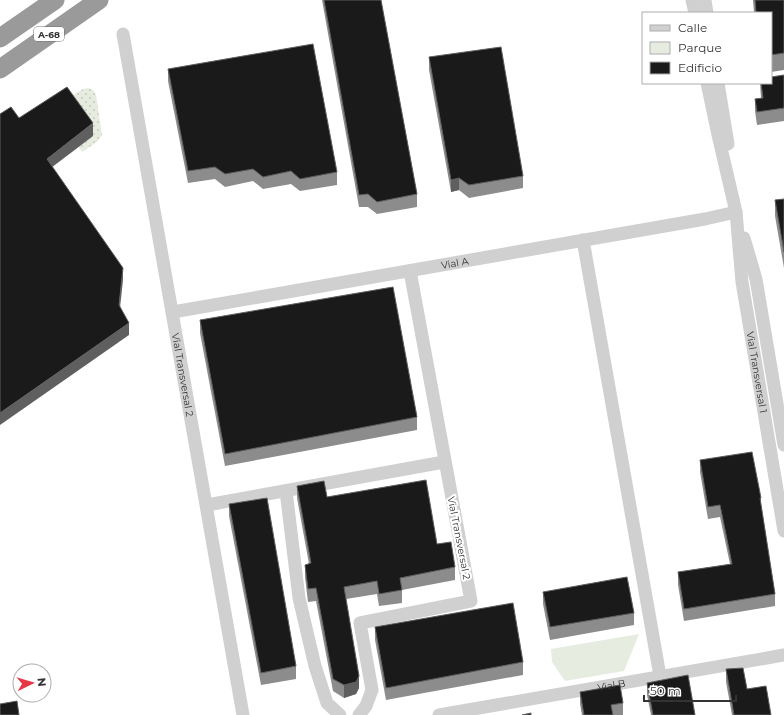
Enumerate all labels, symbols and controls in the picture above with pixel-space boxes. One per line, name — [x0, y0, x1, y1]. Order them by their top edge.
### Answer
legend — [642, 12, 772, 84]
text: Calle — [678, 20, 707, 35]
road number: A-68 — [34, 27, 64, 41]
text: Parque — [678, 40, 722, 55]
text: Edificio — [678, 60, 722, 75]
street label: Vial A — [440, 254, 470, 272]
street label: Vial Transversal 1 — [744, 330, 770, 414]
street label: Vial Transversal 2 — [169, 332, 197, 418]
street label: Vial Transversal 2 — [445, 495, 473, 581]
north arrow — [12, 663, 52, 703]
street label: Vial B — [596, 676, 626, 694]
text: N — [35, 677, 49, 687]
scale bar — [644, 677, 736, 703]
text: 50 m — [650, 683, 681, 698]

